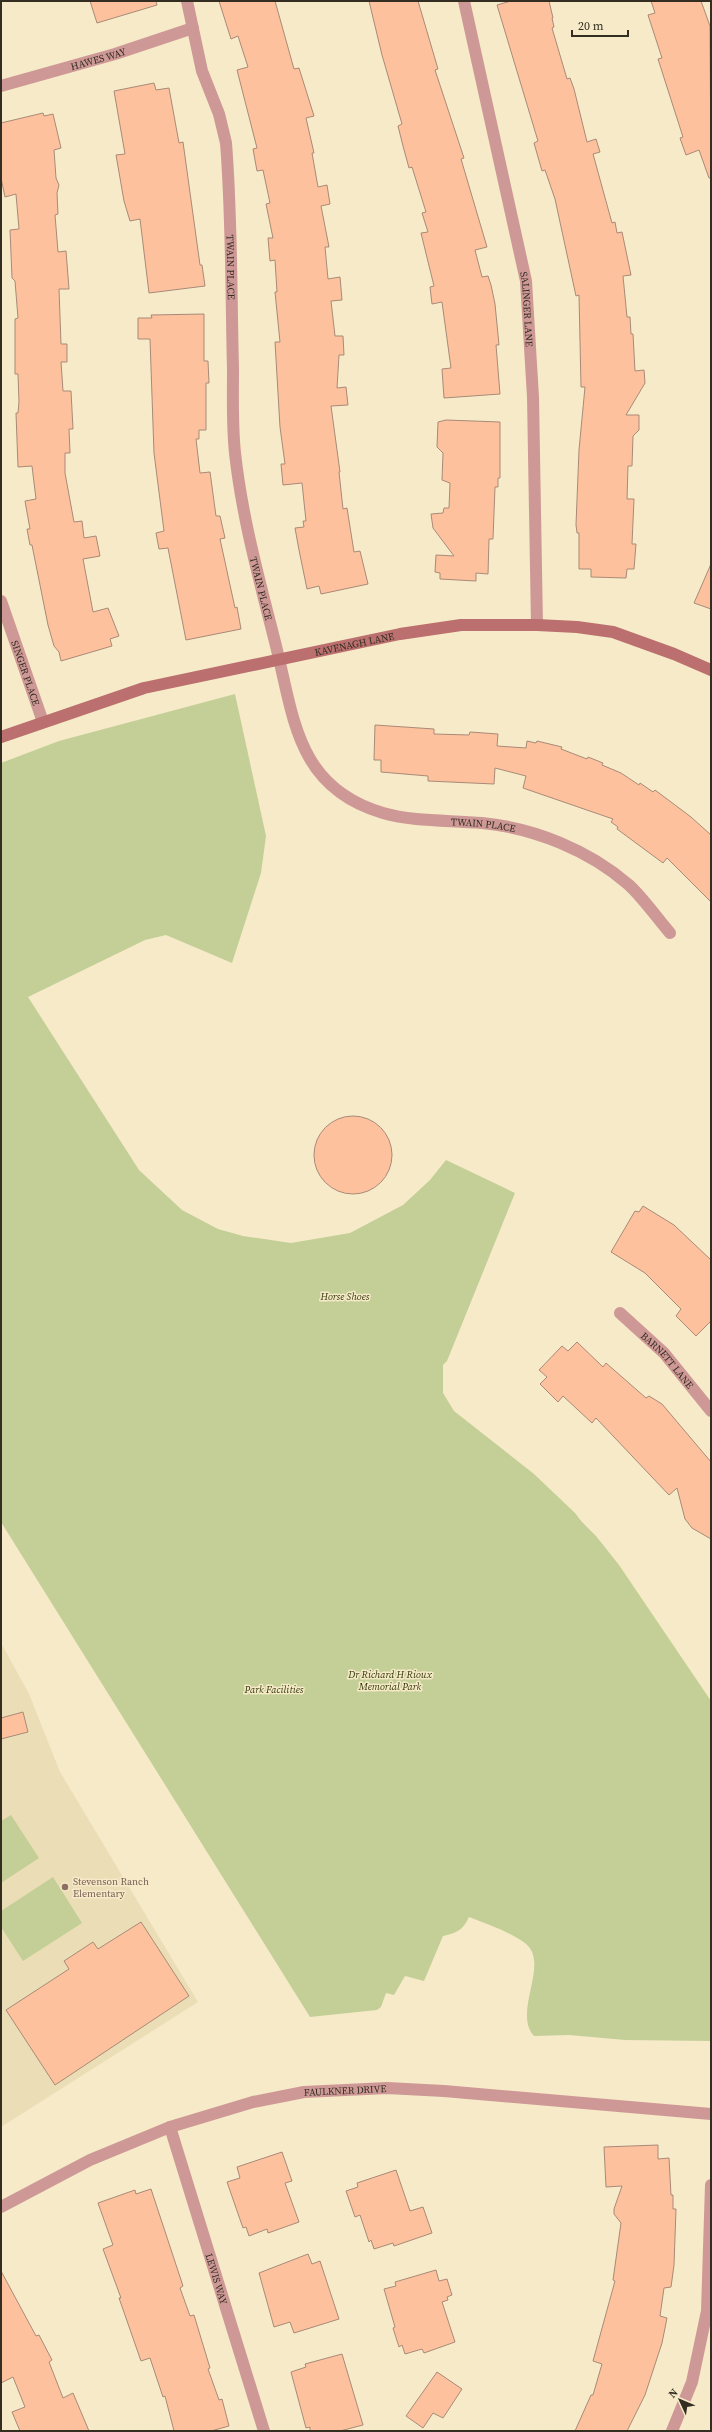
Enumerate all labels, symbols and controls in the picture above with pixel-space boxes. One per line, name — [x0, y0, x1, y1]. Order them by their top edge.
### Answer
scale bar — [572, 12, 628, 38]
text: 20 m — [578, 18, 604, 34]
street label: HAWES WAY — [69, 44, 128, 73]
street label: TWAIN PLACE — [224, 235, 238, 300]
street label: SALINGER LANE — [518, 270, 536, 347]
street label: TWAIN PLACE — [247, 555, 276, 622]
street label: KAVENAGH LANE — [313, 629, 395, 658]
street label: SINGER PLACE — [9, 639, 43, 707]
street label: TWAIN PLACE — [451, 815, 517, 835]
park label: Horse Shoes — [320, 1290, 370, 1303]
street label: BARNETT LANE — [638, 1329, 697, 1391]
park label: Dr Richard H Rioux Memorial Park — [347, 1668, 433, 1693]
park label: Park Facilities — [244, 1683, 304, 1696]
place label: Stevenson Ranch Elementary — [73, 1875, 149, 1900]
marker: Stevenson Ranch Elementary — [60, 1882, 70, 1892]
street label: FAULKNER DRIVE — [304, 2082, 387, 2098]
street label: LEWIS WAY — [203, 2252, 231, 2307]
north arrow — [660, 2380, 700, 2420]
text: N — [665, 2385, 681, 2401]

